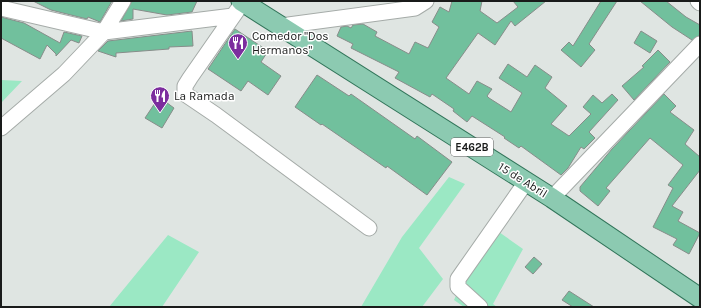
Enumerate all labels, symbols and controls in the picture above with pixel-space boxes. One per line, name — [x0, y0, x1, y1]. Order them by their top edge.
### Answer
place label: Comedor "Dos Hermanos" — [252, 29, 329, 57]
restaurant icon: Comedor "Dos Hermanos" — [227, 32, 249, 60]
restaurant icon: La Ramada — [149, 85, 171, 113]
place label: La Ramada — [174, 89, 235, 103]
road number: E462B — [451, 138, 493, 156]
street label: 15 de Abril — [496, 159, 550, 201]

